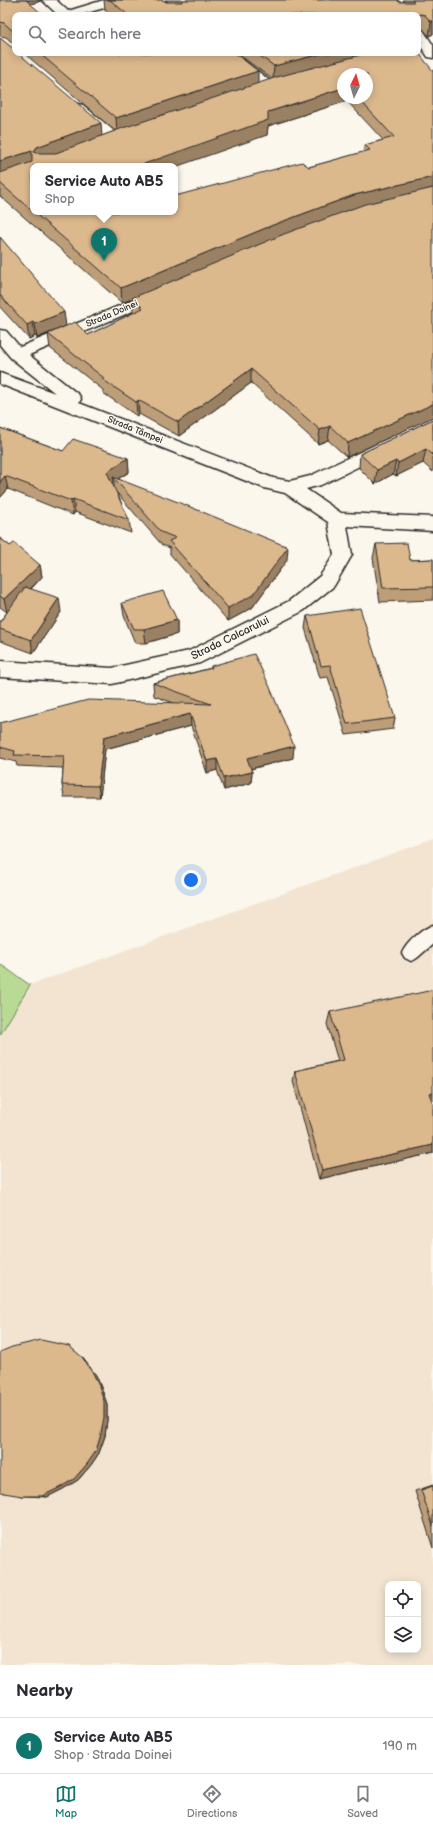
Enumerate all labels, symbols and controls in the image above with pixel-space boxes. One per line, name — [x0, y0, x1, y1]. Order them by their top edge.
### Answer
search box — [12, 12, 421, 56]
icon: search — [26, 23, 48, 45]
text: Search here — [58, 25, 141, 44]
north arrow — [337, 68, 373, 104]
popup — [30, 163, 178, 215]
text: Service Auto AB5 — [45, 172, 163, 191]
text: Shop — [45, 191, 75, 207]
pin: 1 — [91, 228, 117, 261]
street label: Strada Doinei — [84, 298, 140, 330]
street label: Strada Tâmpei — [106, 414, 164, 446]
street label: Strada Calcarului — [189, 613, 271, 663]
your location — [181, 870, 201, 890]
map controls — [385, 1581, 421, 1653]
button: locate — [385, 1581, 421, 1617]
button: layers — [385, 1617, 421, 1653]
text: Nearby — [16, 1681, 73, 1701]
text: Service Auto AB5 — [54, 1728, 173, 1747]
text: 1 — [26, 1738, 32, 1754]
text: 190 m — [383, 1738, 417, 1754]
text: Shop · Strada Doinei — [54, 1747, 172, 1763]
tab: Map — [55, 1783, 77, 1820]
tab: Directions — [187, 1783, 237, 1820]
tab: Saved — [347, 1783, 378, 1820]

